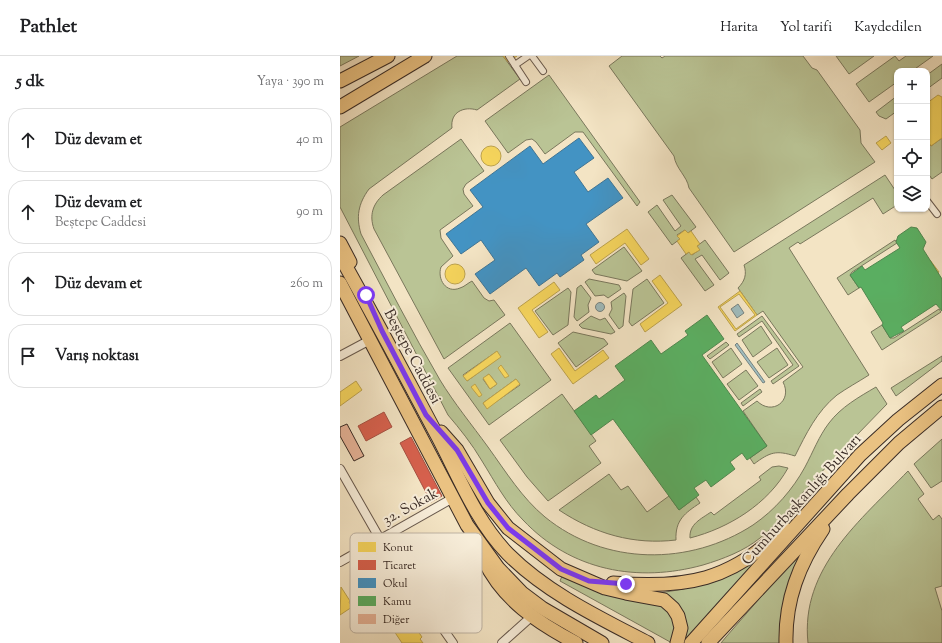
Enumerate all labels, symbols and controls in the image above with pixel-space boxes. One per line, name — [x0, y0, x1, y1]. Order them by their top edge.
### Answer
text: Pathlet — [20, 14, 77, 41]
text: Harita — [720, 18, 758, 38]
text: Yol tarifi — [780, 18, 832, 38]
text: Kaydedilen — [854, 18, 922, 38]
map controls — [894, 68, 930, 212]
button: + — [894, 68, 930, 104]
text: 5 dk — [16, 70, 44, 94]
text: Yaya · 390 m — [257, 73, 324, 91]
button: − — [894, 104, 930, 140]
icon: ahead — [17, 129, 39, 151]
text: Düz devam et — [55, 130, 142, 151]
text: 40 m — [296, 131, 323, 149]
button: locate — [894, 140, 930, 176]
button: layers — [894, 176, 930, 212]
text: Düz devam et — [55, 193, 142, 214]
icon: ahead — [17, 201, 39, 223]
text: 90 m — [296, 203, 323, 221]
text: Beştepe Caddesi — [55, 214, 146, 232]
icon: ahead — [17, 273, 39, 295]
text: Düz devam et — [55, 274, 142, 295]
text: 260 m — [290, 275, 323, 293]
route start — [357, 286, 375, 304]
street label: Beştepe Caddesi — [378, 305, 446, 408]
icon: arrive — [17, 345, 39, 367]
text: Varış noktası — [55, 346, 139, 367]
street label: Cumhurbaşkanlığı Bulvarı — [737, 430, 867, 570]
street label: 32. Sokak — [379, 483, 442, 531]
legend — [350, 533, 482, 633]
text: Konut — [383, 540, 413, 556]
text: Ticaret — [383, 558, 416, 574]
route end — [617, 575, 635, 593]
text: Okul — [383, 576, 408, 592]
text: Kamu — [383, 594, 412, 610]
text: Diğer — [383, 612, 409, 628]

